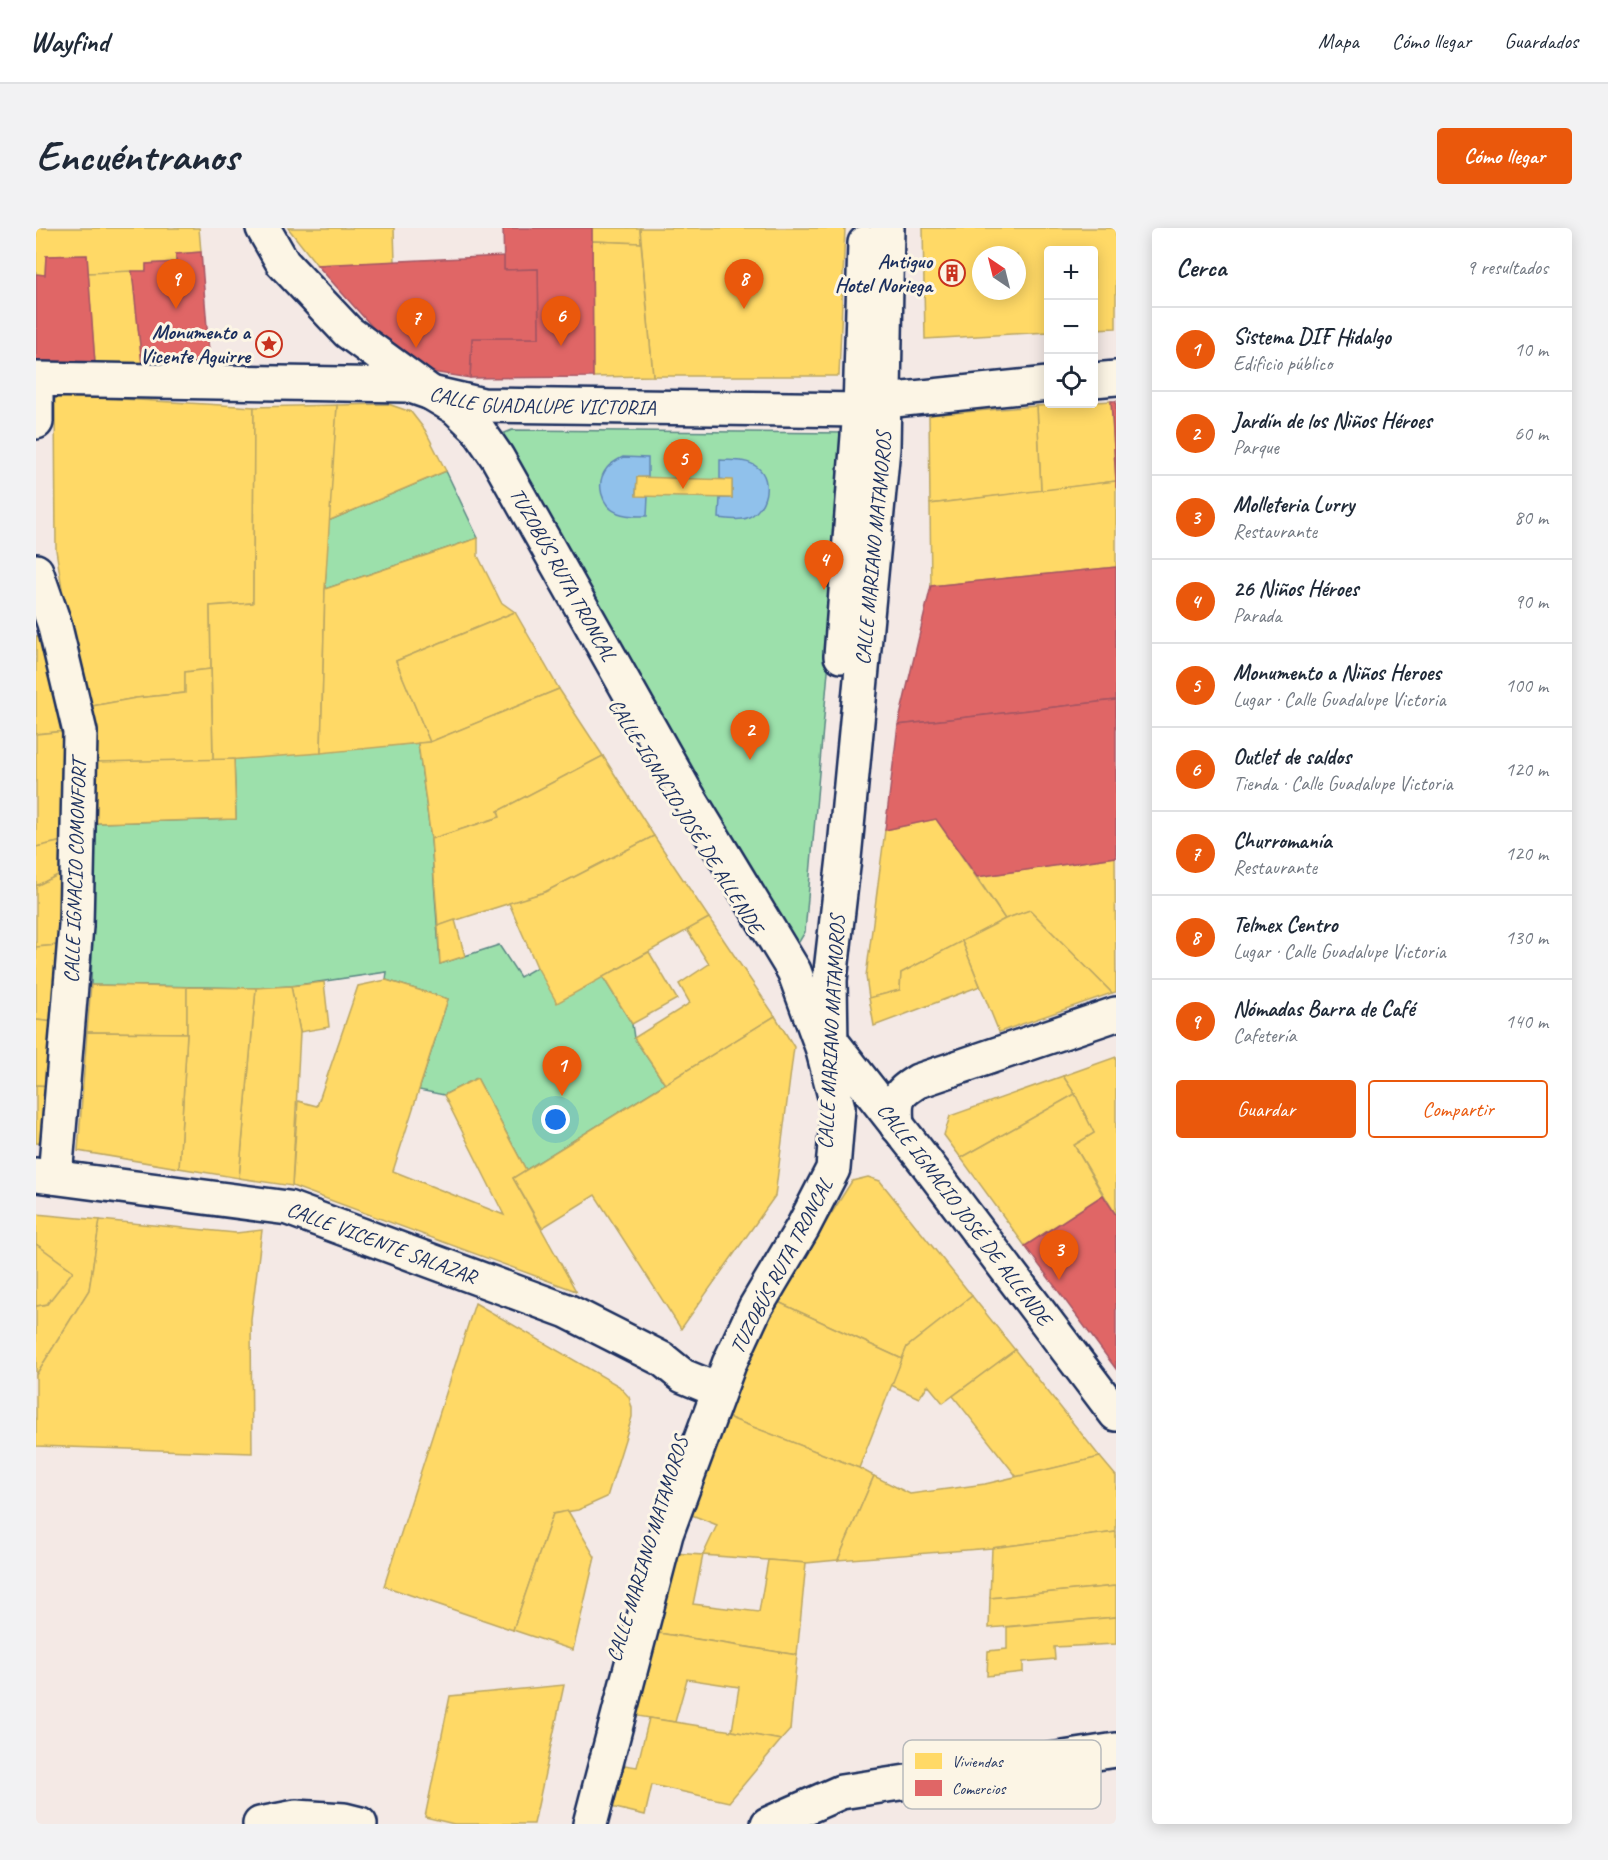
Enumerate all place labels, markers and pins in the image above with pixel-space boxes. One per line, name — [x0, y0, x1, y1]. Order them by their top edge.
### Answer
place label: Antiguo Hotel Noriega — [835, 248, 934, 298]
building icon: Antiguo Hotel Noriega — [937, 258, 967, 288]
pin: 9 — [156, 260, 196, 309]
pin: 8 — [724, 260, 764, 309]
pin: 6 — [542, 296, 580, 346]
pin: 7 — [396, 298, 436, 348]
place label: Monumento a Vicente Aguirre — [140, 319, 252, 369]
place icon: Monumento a Vicente Aguirre — [254, 329, 284, 359]
pin: 5 — [664, 440, 702, 489]
pin: 4 — [804, 540, 844, 590]
pin: 2 — [730, 710, 770, 760]
pin: 1 — [542, 1046, 582, 1096]
pin: 3 — [1040, 1230, 1078, 1280]

